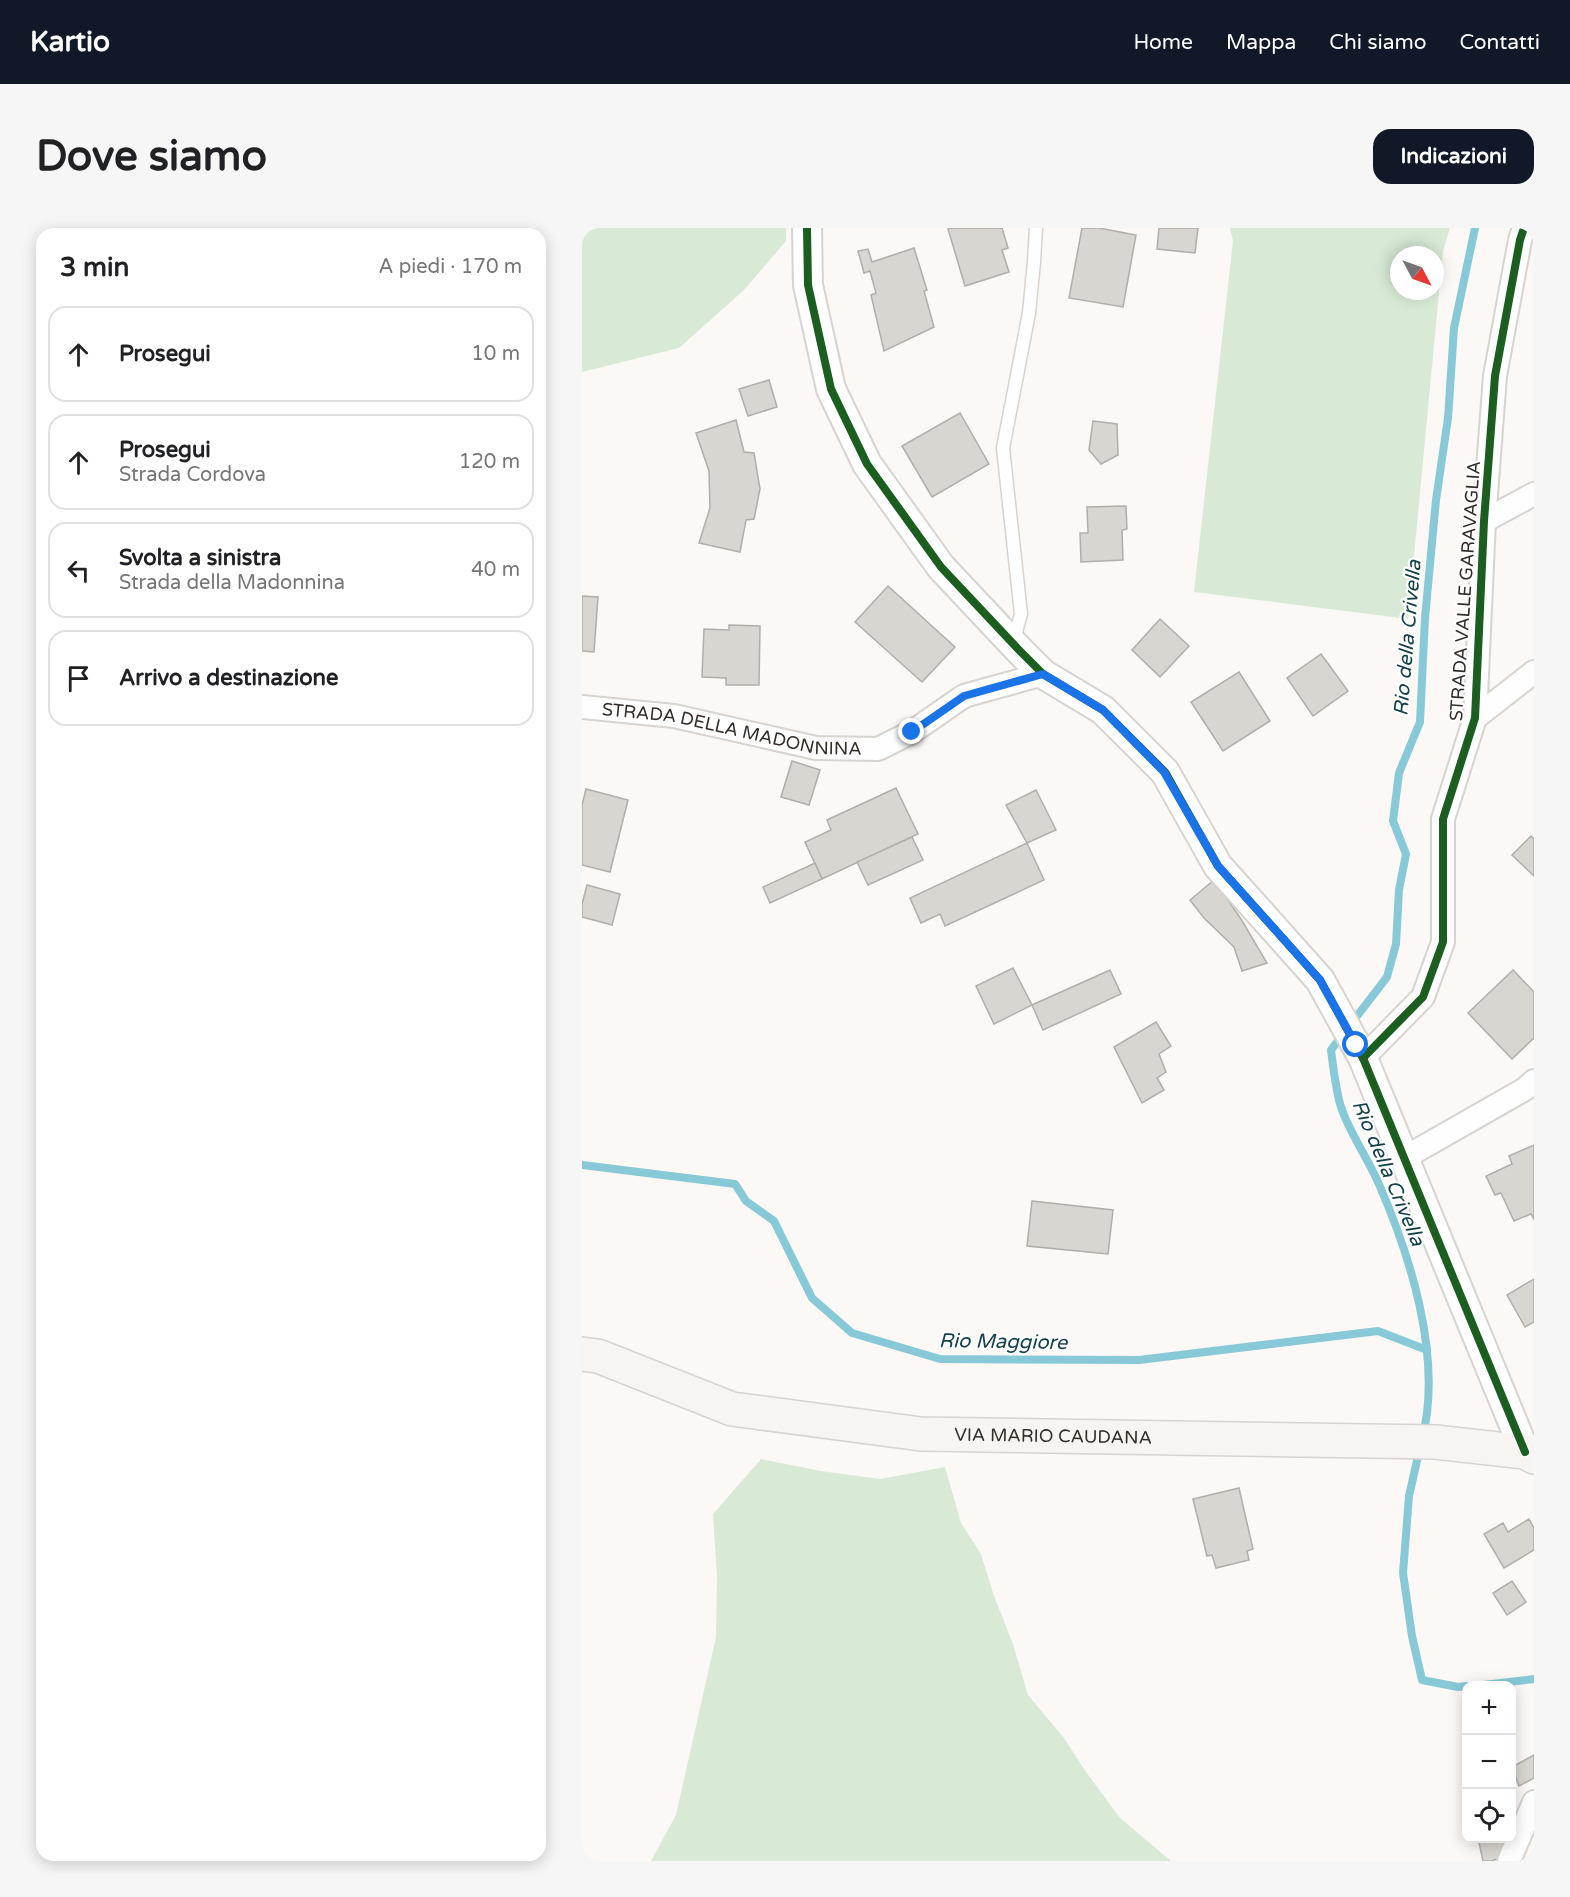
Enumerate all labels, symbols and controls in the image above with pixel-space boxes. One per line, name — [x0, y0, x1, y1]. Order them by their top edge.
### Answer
text: Kartio — [30, 25, 110, 59]
text: Home — [1133, 30, 1193, 55]
text: Mappa — [1226, 30, 1296, 55]
text: Chi siamo — [1329, 30, 1427, 55]
text: Contatti — [1460, 30, 1540, 55]
button: Indicazioni — [1373, 129, 1534, 184]
text: Dove siamo — [36, 131, 267, 182]
north arrow — [1390, 246, 1444, 300]
text: 3 min — [60, 252, 129, 283]
text: A piedi · 170 m — [379, 255, 522, 279]
icon: ahead — [62, 338, 95, 371]
text: Prosegui — [119, 341, 211, 367]
text: 10 m — [471, 342, 520, 366]
text: Prosegui — [119, 437, 211, 463]
icon: ahead — [62, 446, 95, 479]
text: 120 m — [459, 450, 520, 474]
street label: STRADA VALLE GARAVAGLIA — [1445, 460, 1485, 722]
text: Strada Cordova — [119, 463, 266, 487]
text: Svolta a sinistra — [119, 545, 281, 571]
icon: left — [62, 554, 95, 587]
text: 40 m — [471, 558, 520, 582]
water label: Rio della Crivella — [1389, 558, 1427, 717]
text: Strada della Madonnina — [119, 571, 345, 595]
icon: arrive — [62, 662, 95, 695]
text: Arrivo a destinazione — [119, 665, 338, 691]
street label: STRADA DELLA MADONNINA — [601, 698, 862, 760]
route end — [898, 718, 924, 744]
route start — [1342, 1031, 1368, 1057]
water label: Rio della Crivella — [1346, 1096, 1430, 1250]
water label: Rio Maggiore — [939, 1329, 1069, 1355]
street label: VIA MARIO CAUDANA — [954, 1424, 1152, 1449]
map controls — [1462, 1681, 1516, 1843]
button: + — [1462, 1681, 1516, 1735]
button: − — [1462, 1735, 1516, 1789]
button: locate — [1462, 1789, 1516, 1843]

